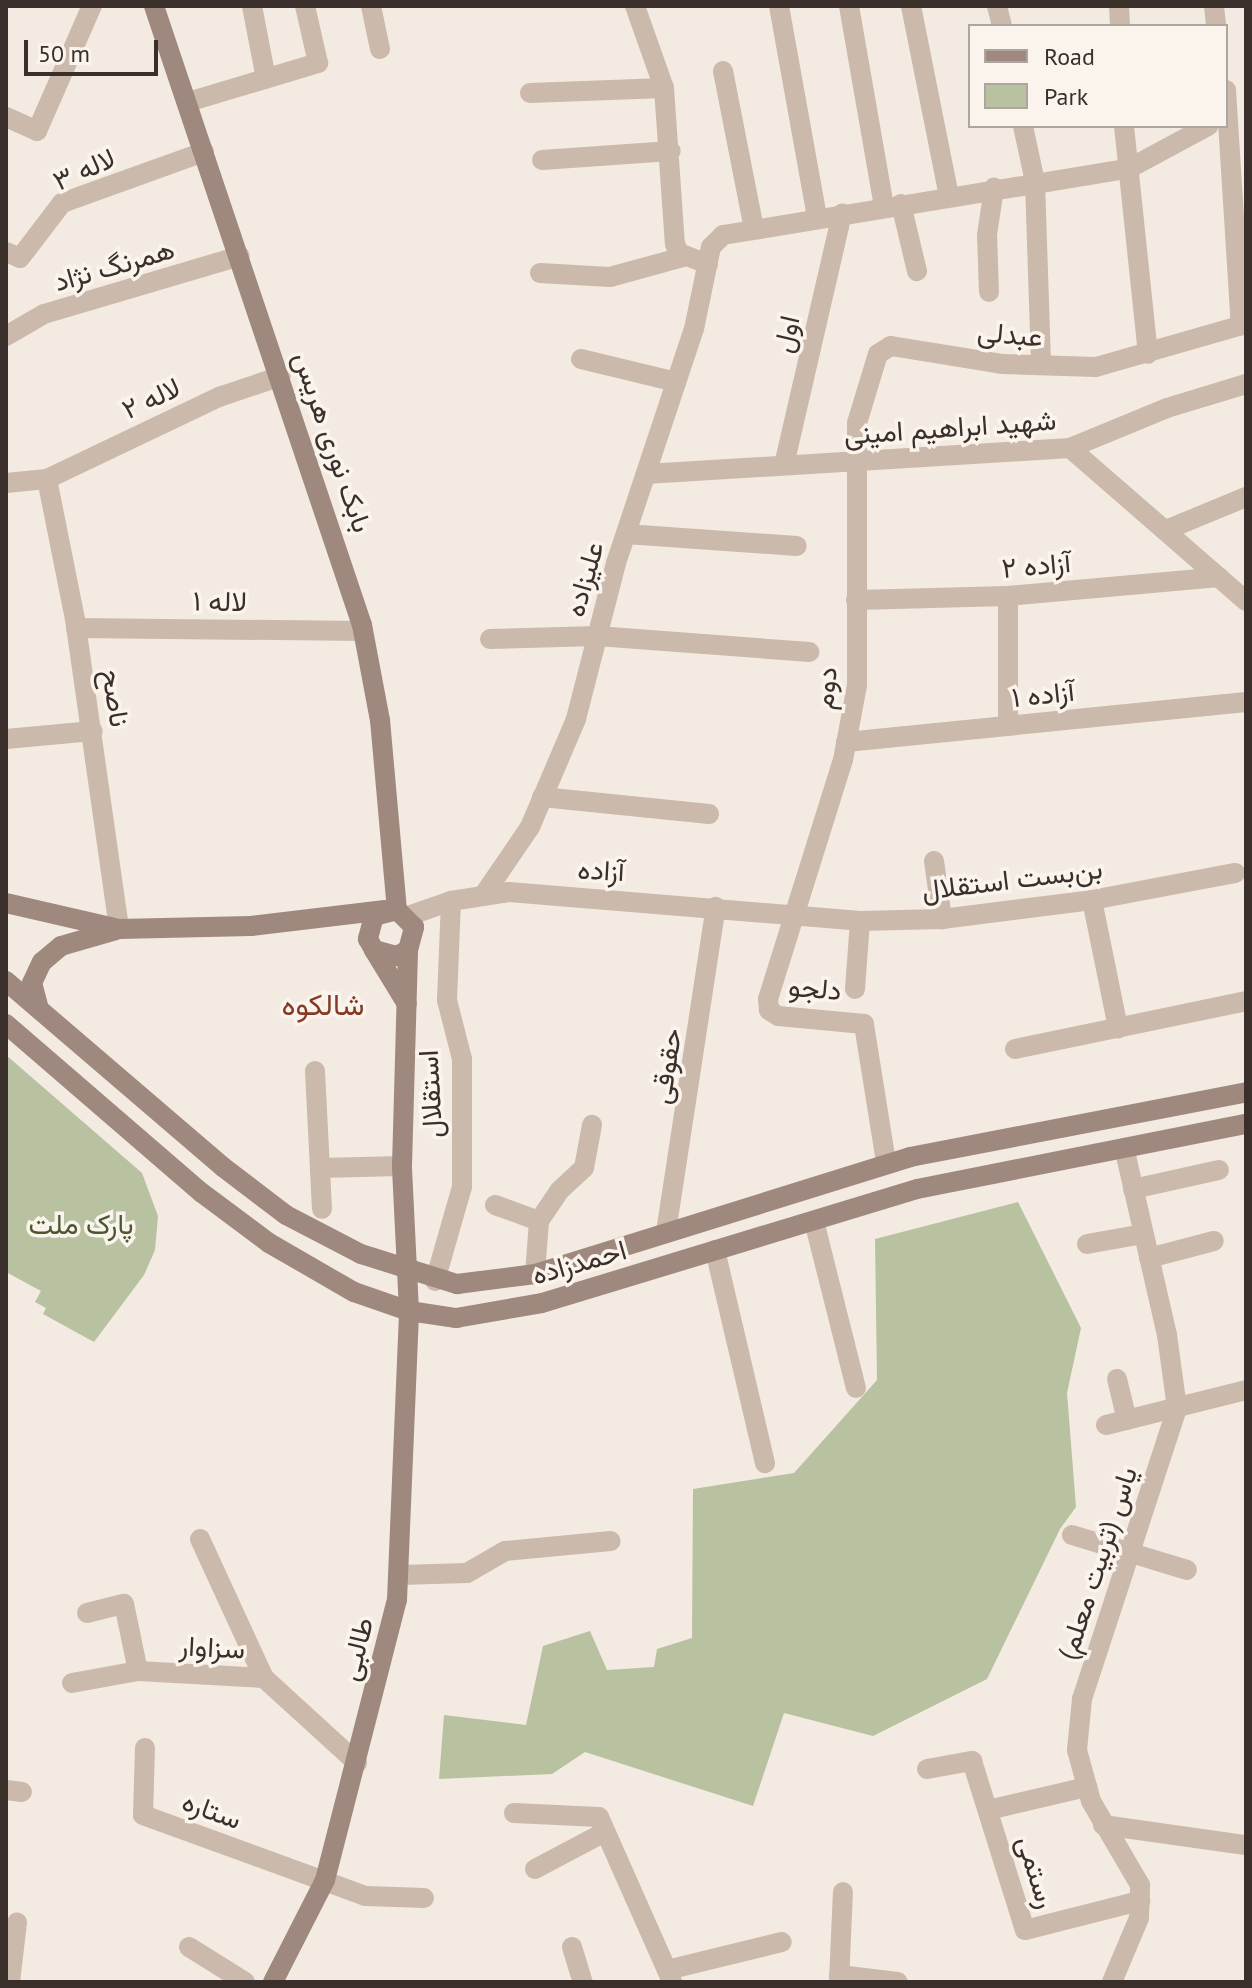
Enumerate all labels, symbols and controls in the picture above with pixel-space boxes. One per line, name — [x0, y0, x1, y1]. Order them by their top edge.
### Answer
scale bar — [28, 24, 162, 74]
legend — [968, 24, 1228, 128]
text: 50 m — [38, 38, 90, 69]
text: Road — [1044, 41, 1095, 72]
text: Park — [1044, 81, 1088, 112]
street label: لاله ۳ — [48, 141, 120, 197]
street label: همرنگ نژاد — [50, 232, 178, 298]
street label: اول — [765, 312, 807, 356]
street label: عبدلی — [976, 314, 1044, 354]
street label: بابک نوری هریس — [286, 347, 380, 537]
street label: لاله ۲ — [116, 370, 186, 426]
street label: شهید ابراهیم امینی — [843, 403, 1057, 451]
street label: علیزاده — [557, 538, 611, 620]
street label: آزاده ۲ — [1000, 545, 1072, 585]
street label: لاله ۱ — [193, 584, 247, 618]
street label: دوم — [806, 665, 844, 711]
street label: ناصح — [95, 667, 137, 729]
street label: آزاده ۱ — [1010, 674, 1076, 714]
street label: بن‌بست استقلال — [920, 851, 1104, 907]
street label: آزاده — [577, 852, 625, 888]
street label: دلجو — [787, 969, 843, 1007]
district label: شالکوه — [282, 986, 364, 1022]
street label: حقوقی — [643, 1026, 689, 1106]
street label: استقلال — [411, 1049, 449, 1139]
park label: پارک ملت — [29, 1207, 133, 1241]
street label: احمدزاده — [528, 1233, 630, 1291]
street label: یاس (تربیت معلم) — [1050, 1462, 1144, 1664]
street label: طالبی — [332, 1614, 380, 1684]
street label: سزاوار — [178, 1628, 246, 1666]
street label: ستاره — [178, 1784, 246, 1836]
street label: رستمی — [1010, 1832, 1064, 1912]

